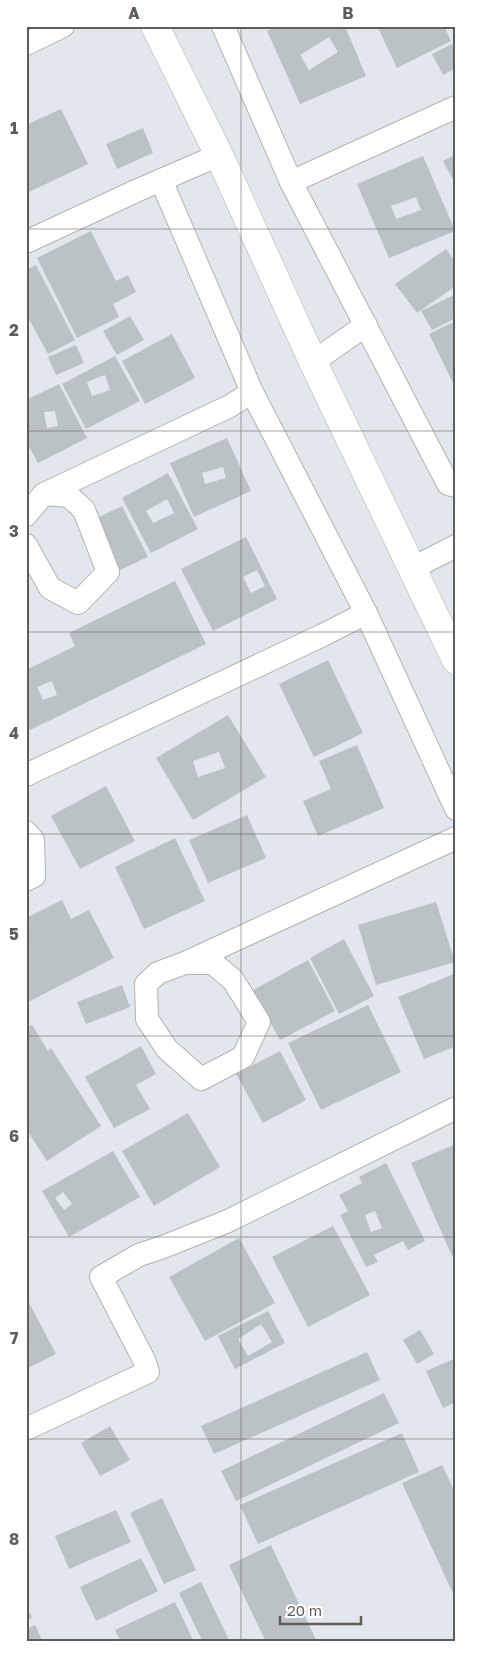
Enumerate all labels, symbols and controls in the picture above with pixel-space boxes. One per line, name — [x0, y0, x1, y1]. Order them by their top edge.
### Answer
text: A — [128, 3, 140, 23]
text: B — [342, 3, 354, 23]
text: 1 — [10, 118, 18, 138]
text: 2 — [9, 320, 19, 340]
text: 3 — [9, 521, 19, 541]
text: 4 — [9, 723, 19, 743]
text: 5 — [9, 924, 19, 944]
text: 6 — [9, 1126, 19, 1146]
text: 7 — [10, 1328, 19, 1348]
text: 8 — [9, 1529, 19, 1549]
scale bar — [280, 1593, 361, 1625]
text: 20 m — [287, 1601, 322, 1619]

